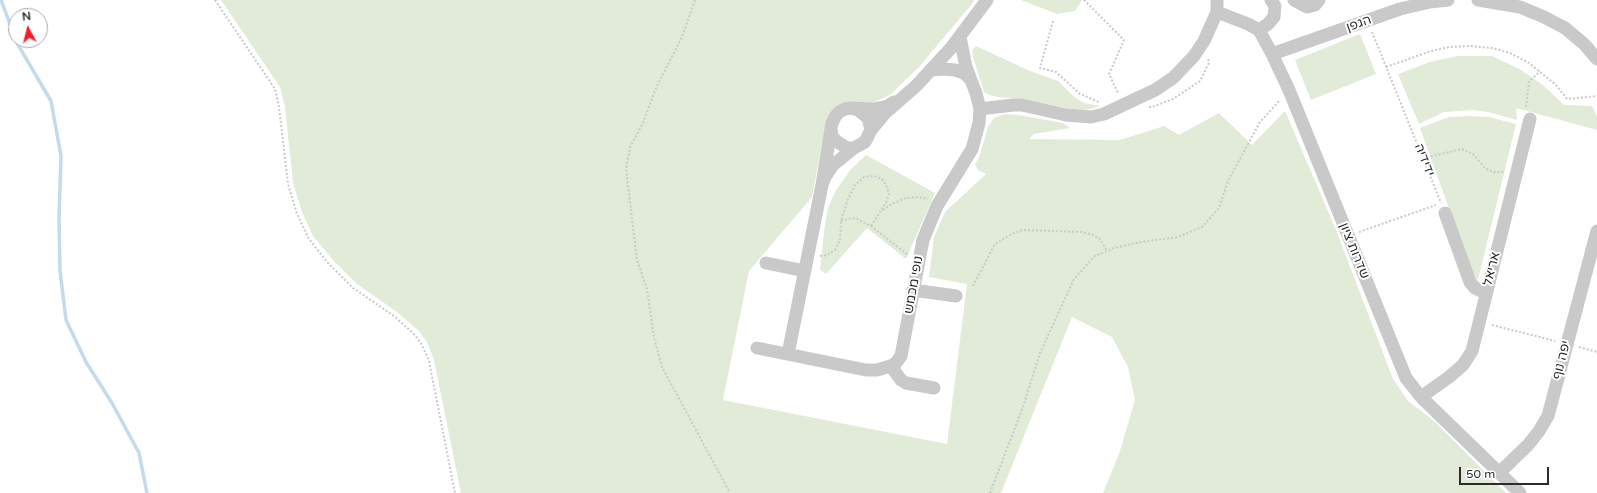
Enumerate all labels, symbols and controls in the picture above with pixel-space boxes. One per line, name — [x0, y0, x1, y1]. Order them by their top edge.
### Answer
north arrow — [8, 8, 48, 48]
text: N — [21, 10, 32, 24]
street label: הגפן — [1344, 12, 1374, 36]
street label: ידידיה — [1410, 141, 1438, 179]
street label: שדרות ציון — [1336, 221, 1372, 281]
street label: אריאל — [1480, 250, 1504, 288]
street label: נופי מכמש — [901, 255, 927, 315]
street label: יפה נוף — [1550, 339, 1574, 381]
scale bar — [1461, 459, 1551, 485]
text: 50 m — [1466, 467, 1495, 481]

